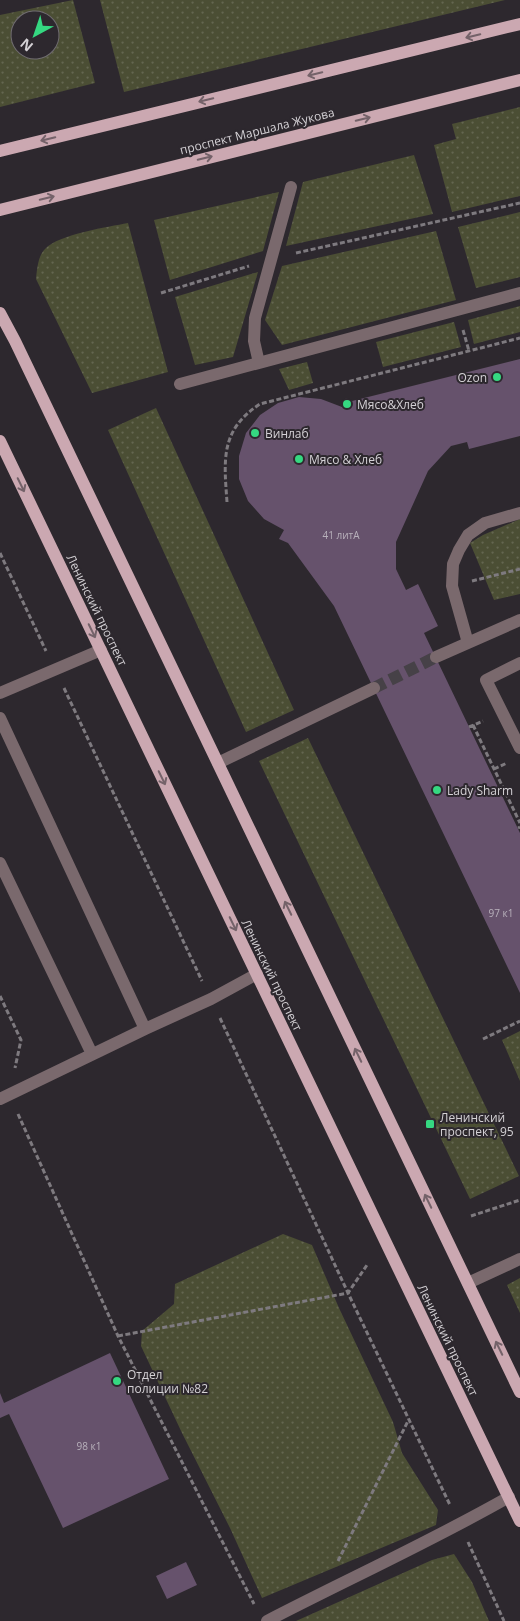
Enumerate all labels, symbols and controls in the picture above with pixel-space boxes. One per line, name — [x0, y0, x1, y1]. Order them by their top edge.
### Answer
north arrow — [10, 10, 60, 60]
one-way arrow — [465, 32, 481, 41]
text: N — [16, 34, 37, 56]
one-way arrow — [307, 70, 323, 79]
one-way arrow — [198, 96, 214, 105]
street label: проспект Маршала Жукова — [178, 104, 336, 158]
one-way arrow — [354, 114, 370, 123]
one-way arrow — [40, 135, 56, 144]
one-way arrow — [196, 153, 212, 162]
one-way arrow — [39, 193, 55, 202]
place label: Ozon — [457, 369, 487, 386]
marker: Ozon — [491, 371, 503, 383]
place label: Мясо&Хлеб — [357, 396, 424, 413]
marker: Мясо&Хлеб — [341, 398, 353, 410]
place label: Винлаб — [265, 425, 309, 442]
marker: Винлаб — [249, 427, 261, 439]
place label: Мясо & Хлеб — [309, 451, 382, 468]
marker: Мясо & Хлеб — [293, 453, 305, 465]
one-way arrow — [17, 477, 26, 492]
house number: 41 литА — [322, 528, 360, 542]
street label: Ленинский проспект — [63, 551, 132, 669]
one-way arrow — [87, 624, 97, 639]
one-way arrow — [158, 770, 167, 785]
place label: Lady Sharm — [447, 782, 513, 799]
marker: Lady Sharm — [431, 784, 443, 796]
one-way arrow — [283, 901, 292, 916]
house number: 97 к1 — [489, 906, 513, 920]
one-way arrow — [228, 916, 238, 931]
street label: Ленинский проспект — [238, 916, 307, 1034]
one-way arrow — [353, 1048, 362, 1063]
place label: Ленинский проспект, 95 — [440, 1109, 514, 1140]
marker: Ленинский проспект, 95 — [424, 1118, 436, 1130]
one-way arrow — [423, 1194, 433, 1209]
street label: Ленинский проспект — [414, 1281, 483, 1399]
one-way arrow — [494, 1341, 503, 1356]
place label: Отдел полиции №82 — [127, 1366, 208, 1397]
marker: Отдел полиции №82 — [111, 1375, 123, 1387]
house number: 98 к1 — [77, 1439, 101, 1453]

